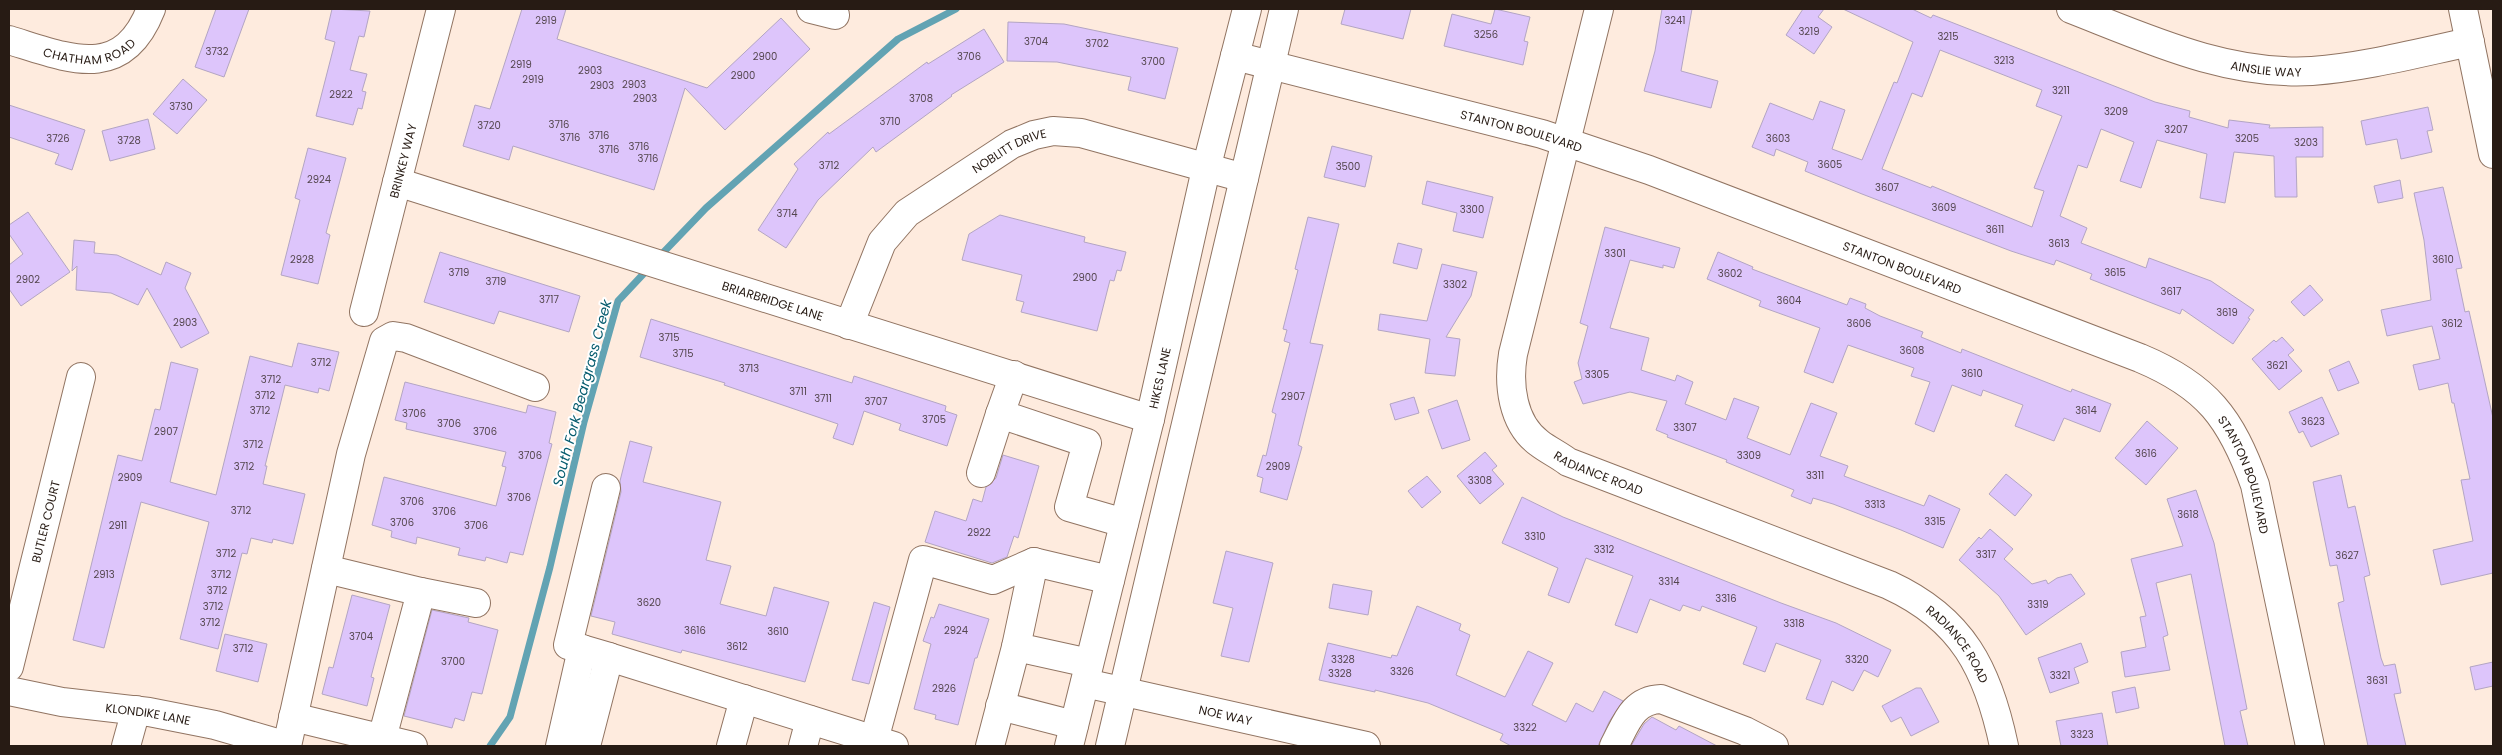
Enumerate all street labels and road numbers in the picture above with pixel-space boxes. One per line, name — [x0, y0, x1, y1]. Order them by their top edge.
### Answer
street label: CHATHAM ROAD — [41, 34, 139, 68]
street label: AINSLIE WAY — [2229, 56, 2301, 80]
street label: STANTON BOULEVARD — [1459, 105, 1585, 156]
street label: BRINKEY WAY — [385, 122, 420, 200]
street label: NOBLITT DRIVE — [968, 124, 1048, 177]
street label: STANTON BOULEVARD — [1841, 237, 1964, 297]
street label: BRIARBRIDGE LANE — [720, 276, 826, 324]
street label: HIKES LANE — [1144, 345, 1174, 410]
street label: STANTON BOULEVARD — [2214, 412, 2274, 535]
street label: RADIANCE ROAD — [1551, 446, 1646, 499]
street label: BUTLER COURT — [27, 478, 64, 564]
street label: RADIANCE ROAD — [1923, 601, 1993, 685]
street label: KLONDIKE LANE — [105, 699, 192, 729]
street label: NOE WAY — [1197, 700, 1254, 729]

